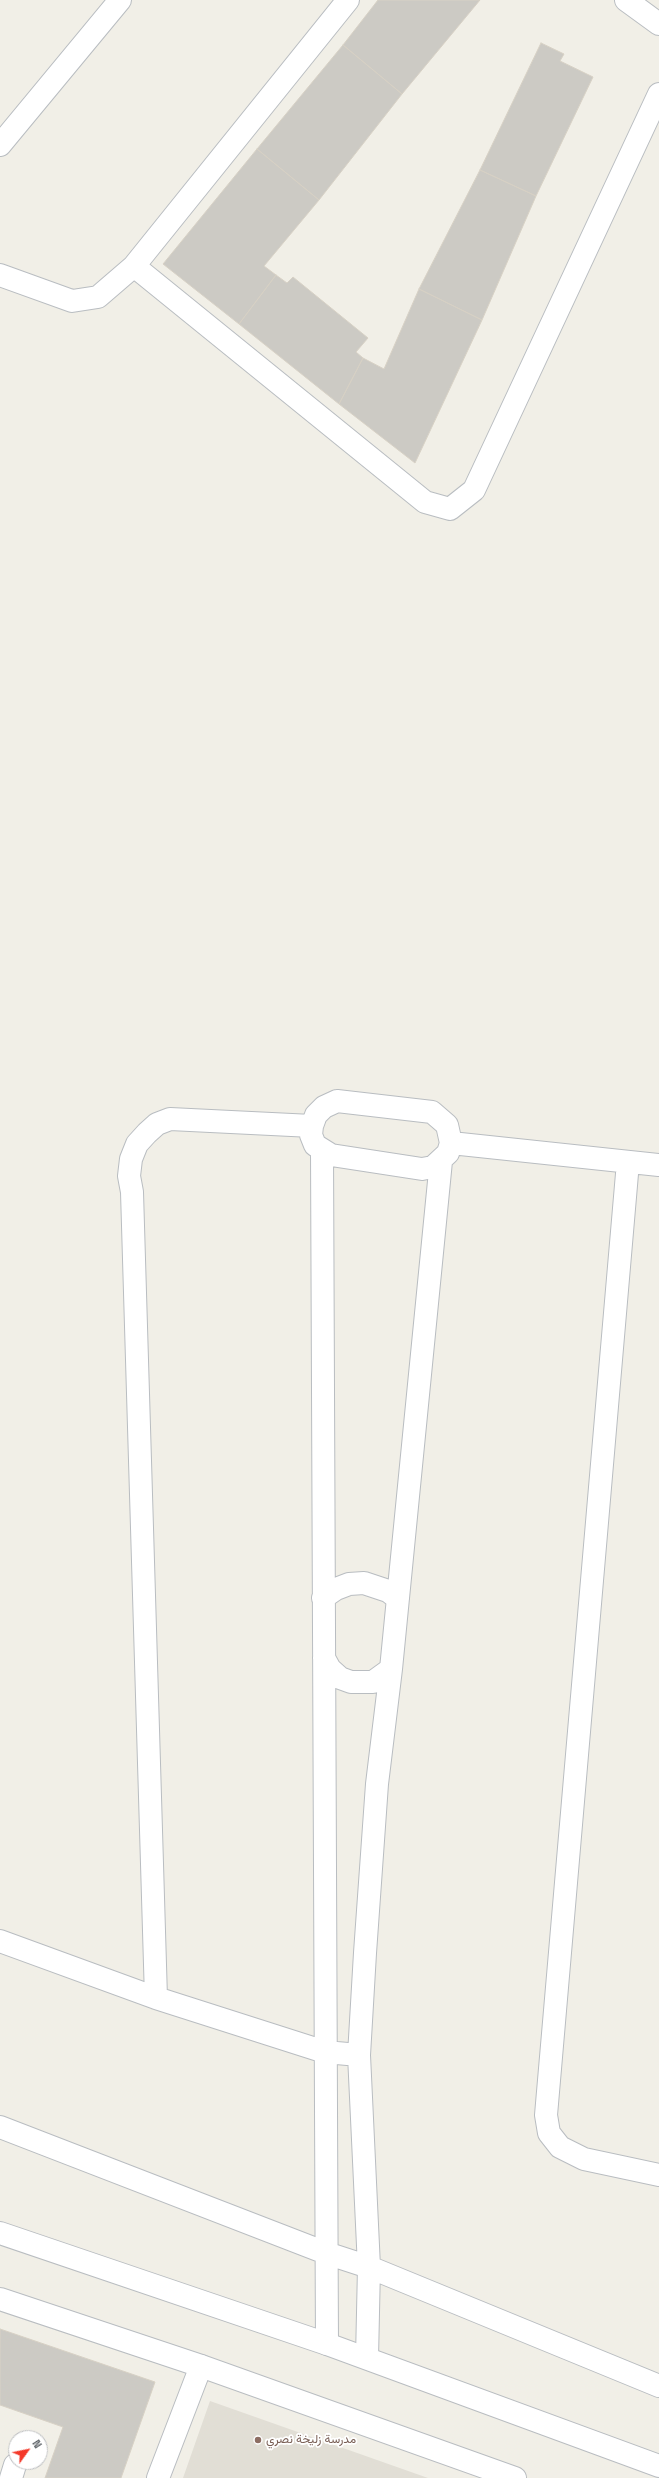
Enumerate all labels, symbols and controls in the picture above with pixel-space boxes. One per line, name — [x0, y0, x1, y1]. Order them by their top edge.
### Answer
north arrow — [8, 2430, 48, 2470]
place label: مدرسة زليخة نصري — [266, 2433, 356, 2447]
marker: مدرسة زليخة نصري — [253, 2435, 263, 2445]
text: N — [29, 2437, 45, 2451]

